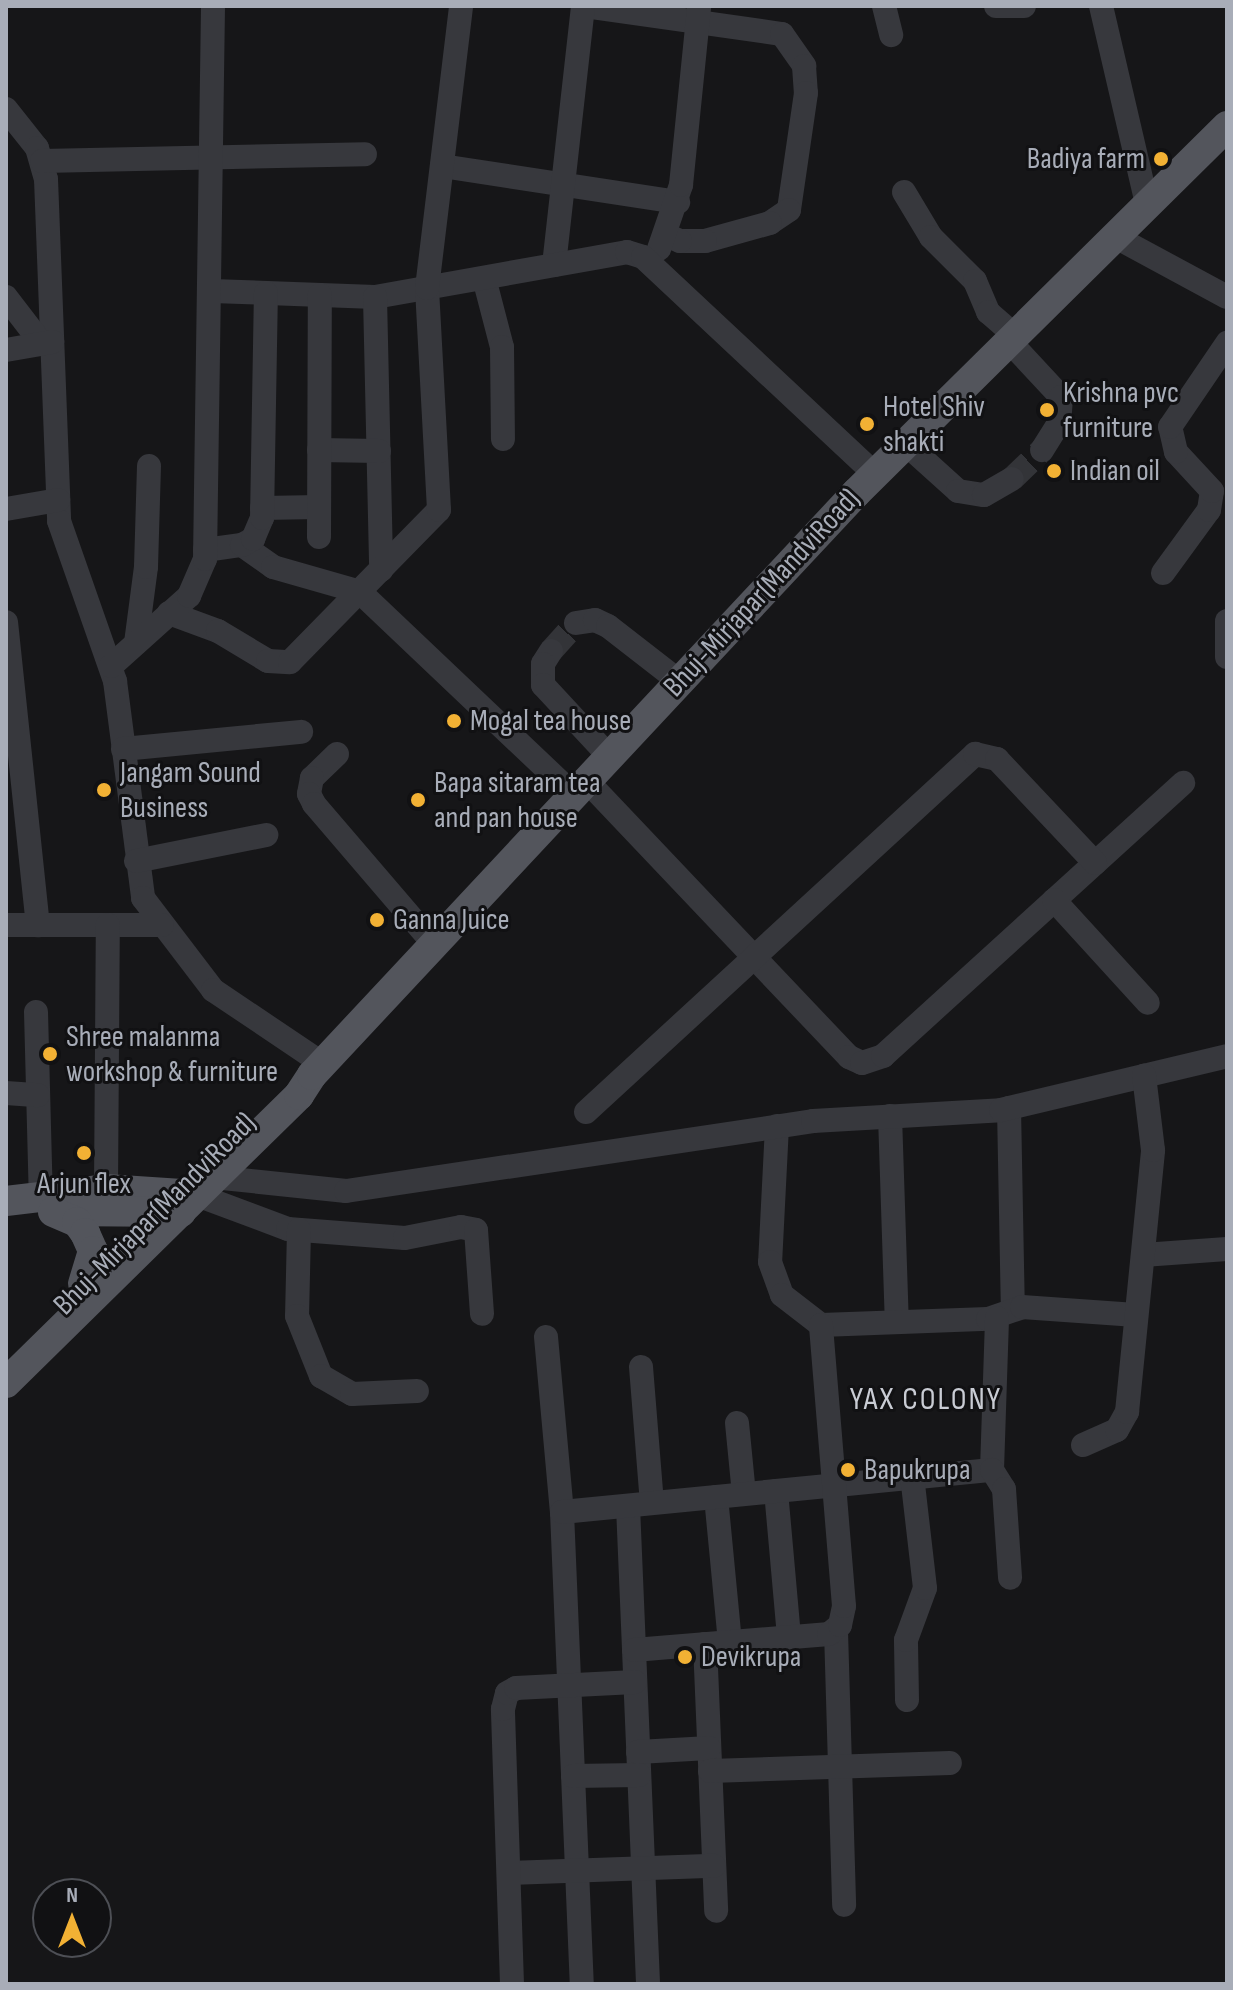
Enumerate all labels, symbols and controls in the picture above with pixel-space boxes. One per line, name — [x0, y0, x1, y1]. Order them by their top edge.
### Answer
place label: Badiya farm — [1027, 141, 1145, 177]
marker: Badiya farm — [1152, 150, 1170, 168]
place label: Krishna pvc furniture — [1063, 375, 1179, 446]
place label: Hotel Shiv shakti — [883, 389, 985, 460]
marker: Krishna pvc furniture — [1038, 401, 1056, 419]
marker: Hotel Shiv shakti — [858, 415, 876, 433]
place label: Indian oil — [1070, 453, 1160, 489]
marker: Indian oil — [1045, 462, 1063, 480]
street label: Bhuj-Mirjapar(MandviRoad) — [656, 481, 868, 705]
place label: Mogal tea house — [470, 703, 632, 739]
marker: Mogal tea house — [445, 712, 463, 730]
place label: Jangam Sound Business — [120, 755, 261, 826]
place label: Bapa sitaram tea and pan house — [434, 765, 601, 836]
marker: Jangam Sound Business — [95, 781, 113, 799]
marker: Bapa sitaram tea and pan house — [409, 791, 427, 809]
place label: Ganna Juice — [393, 902, 510, 938]
marker: Ganna Juice — [368, 911, 386, 929]
place label: Shree malanma workshop & furniture — [66, 1019, 278, 1090]
marker: Shree malanma workshop & furniture — [41, 1045, 59, 1063]
street label: Bhuj-Mirjapar(MandviRoad) — [46, 1105, 264, 1323]
marker: Arjun flex — [75, 1144, 93, 1162]
place label: Arjun flex — [37, 1166, 131, 1202]
district label: YAX COLONY — [850, 1381, 1002, 1419]
place label: Bapukrupa — [864, 1452, 970, 1488]
marker: Bapukrupa — [839, 1461, 857, 1479]
place label: Devikrupa — [701, 1639, 801, 1675]
marker: Devikrupa — [676, 1648, 694, 1666]
north arrow — [32, 1878, 112, 1958]
text: N — [66, 1882, 78, 1909]

